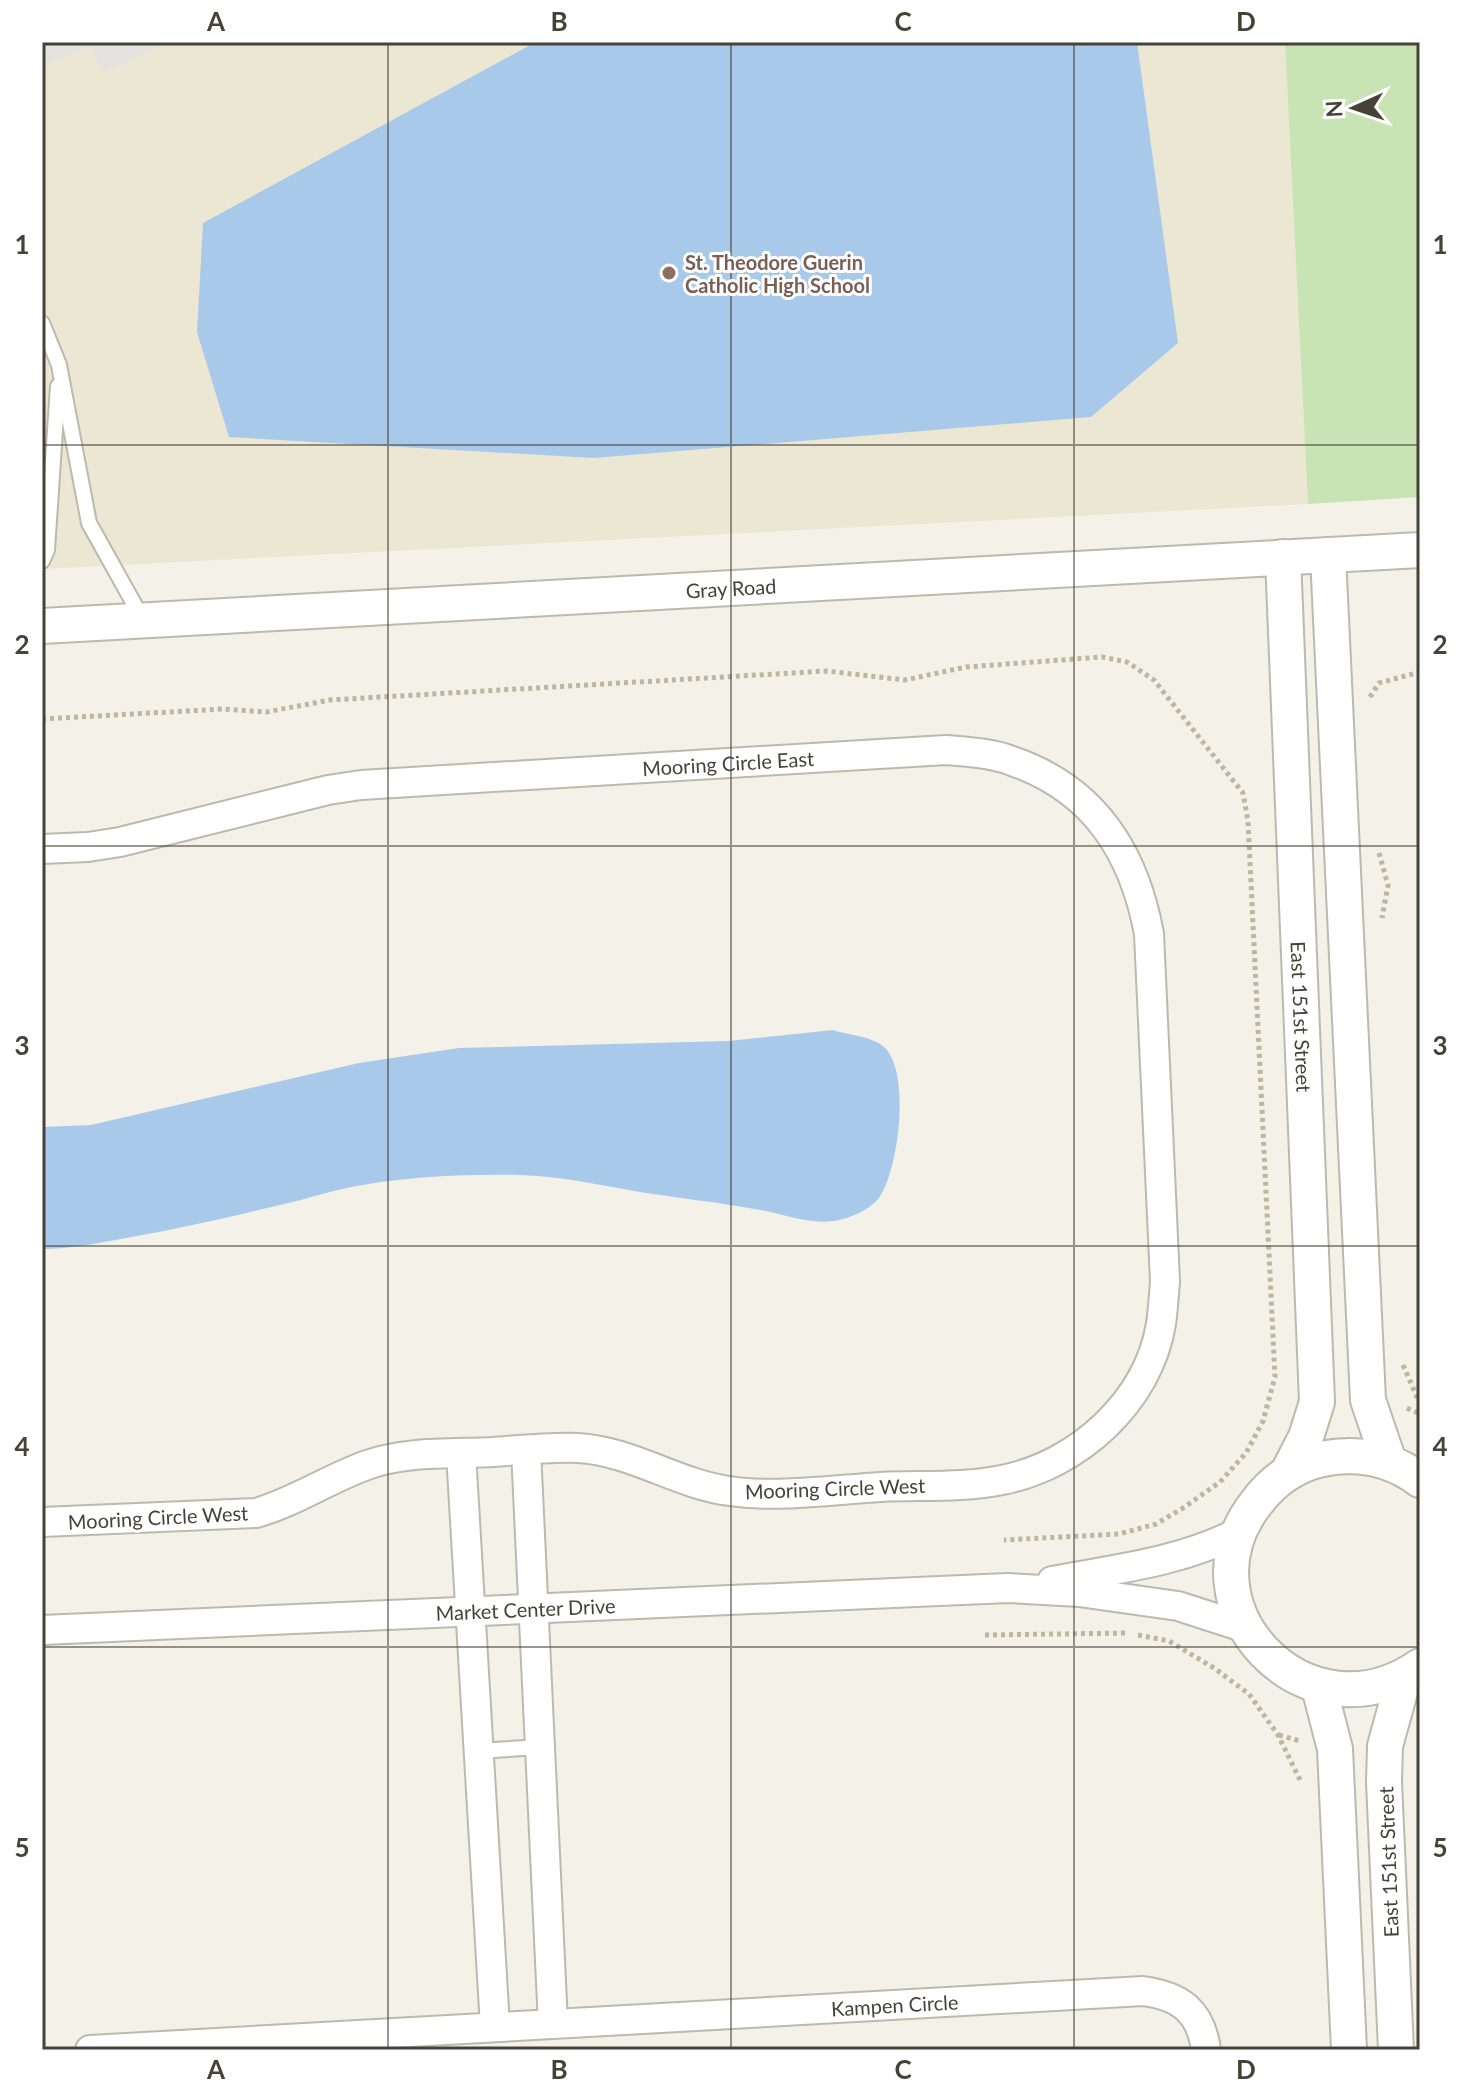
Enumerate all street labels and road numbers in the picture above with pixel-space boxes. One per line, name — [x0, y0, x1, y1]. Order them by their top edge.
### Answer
street label: Gray Road — [685, 574, 777, 602]
street label: Mooring Circle East — [642, 746, 815, 780]
street label: East 151st Street — [1286, 941, 1317, 1092]
street label: Mooring Circle West — [744, 1473, 926, 1503]
street label: Mooring Circle West — [67, 1500, 249, 1534]
street label: Market Center Drive — [435, 1593, 616, 1625]
street label: East 151st Street — [1373, 1786, 1403, 1938]
street label: Kampen Circle — [830, 1989, 959, 2020]

